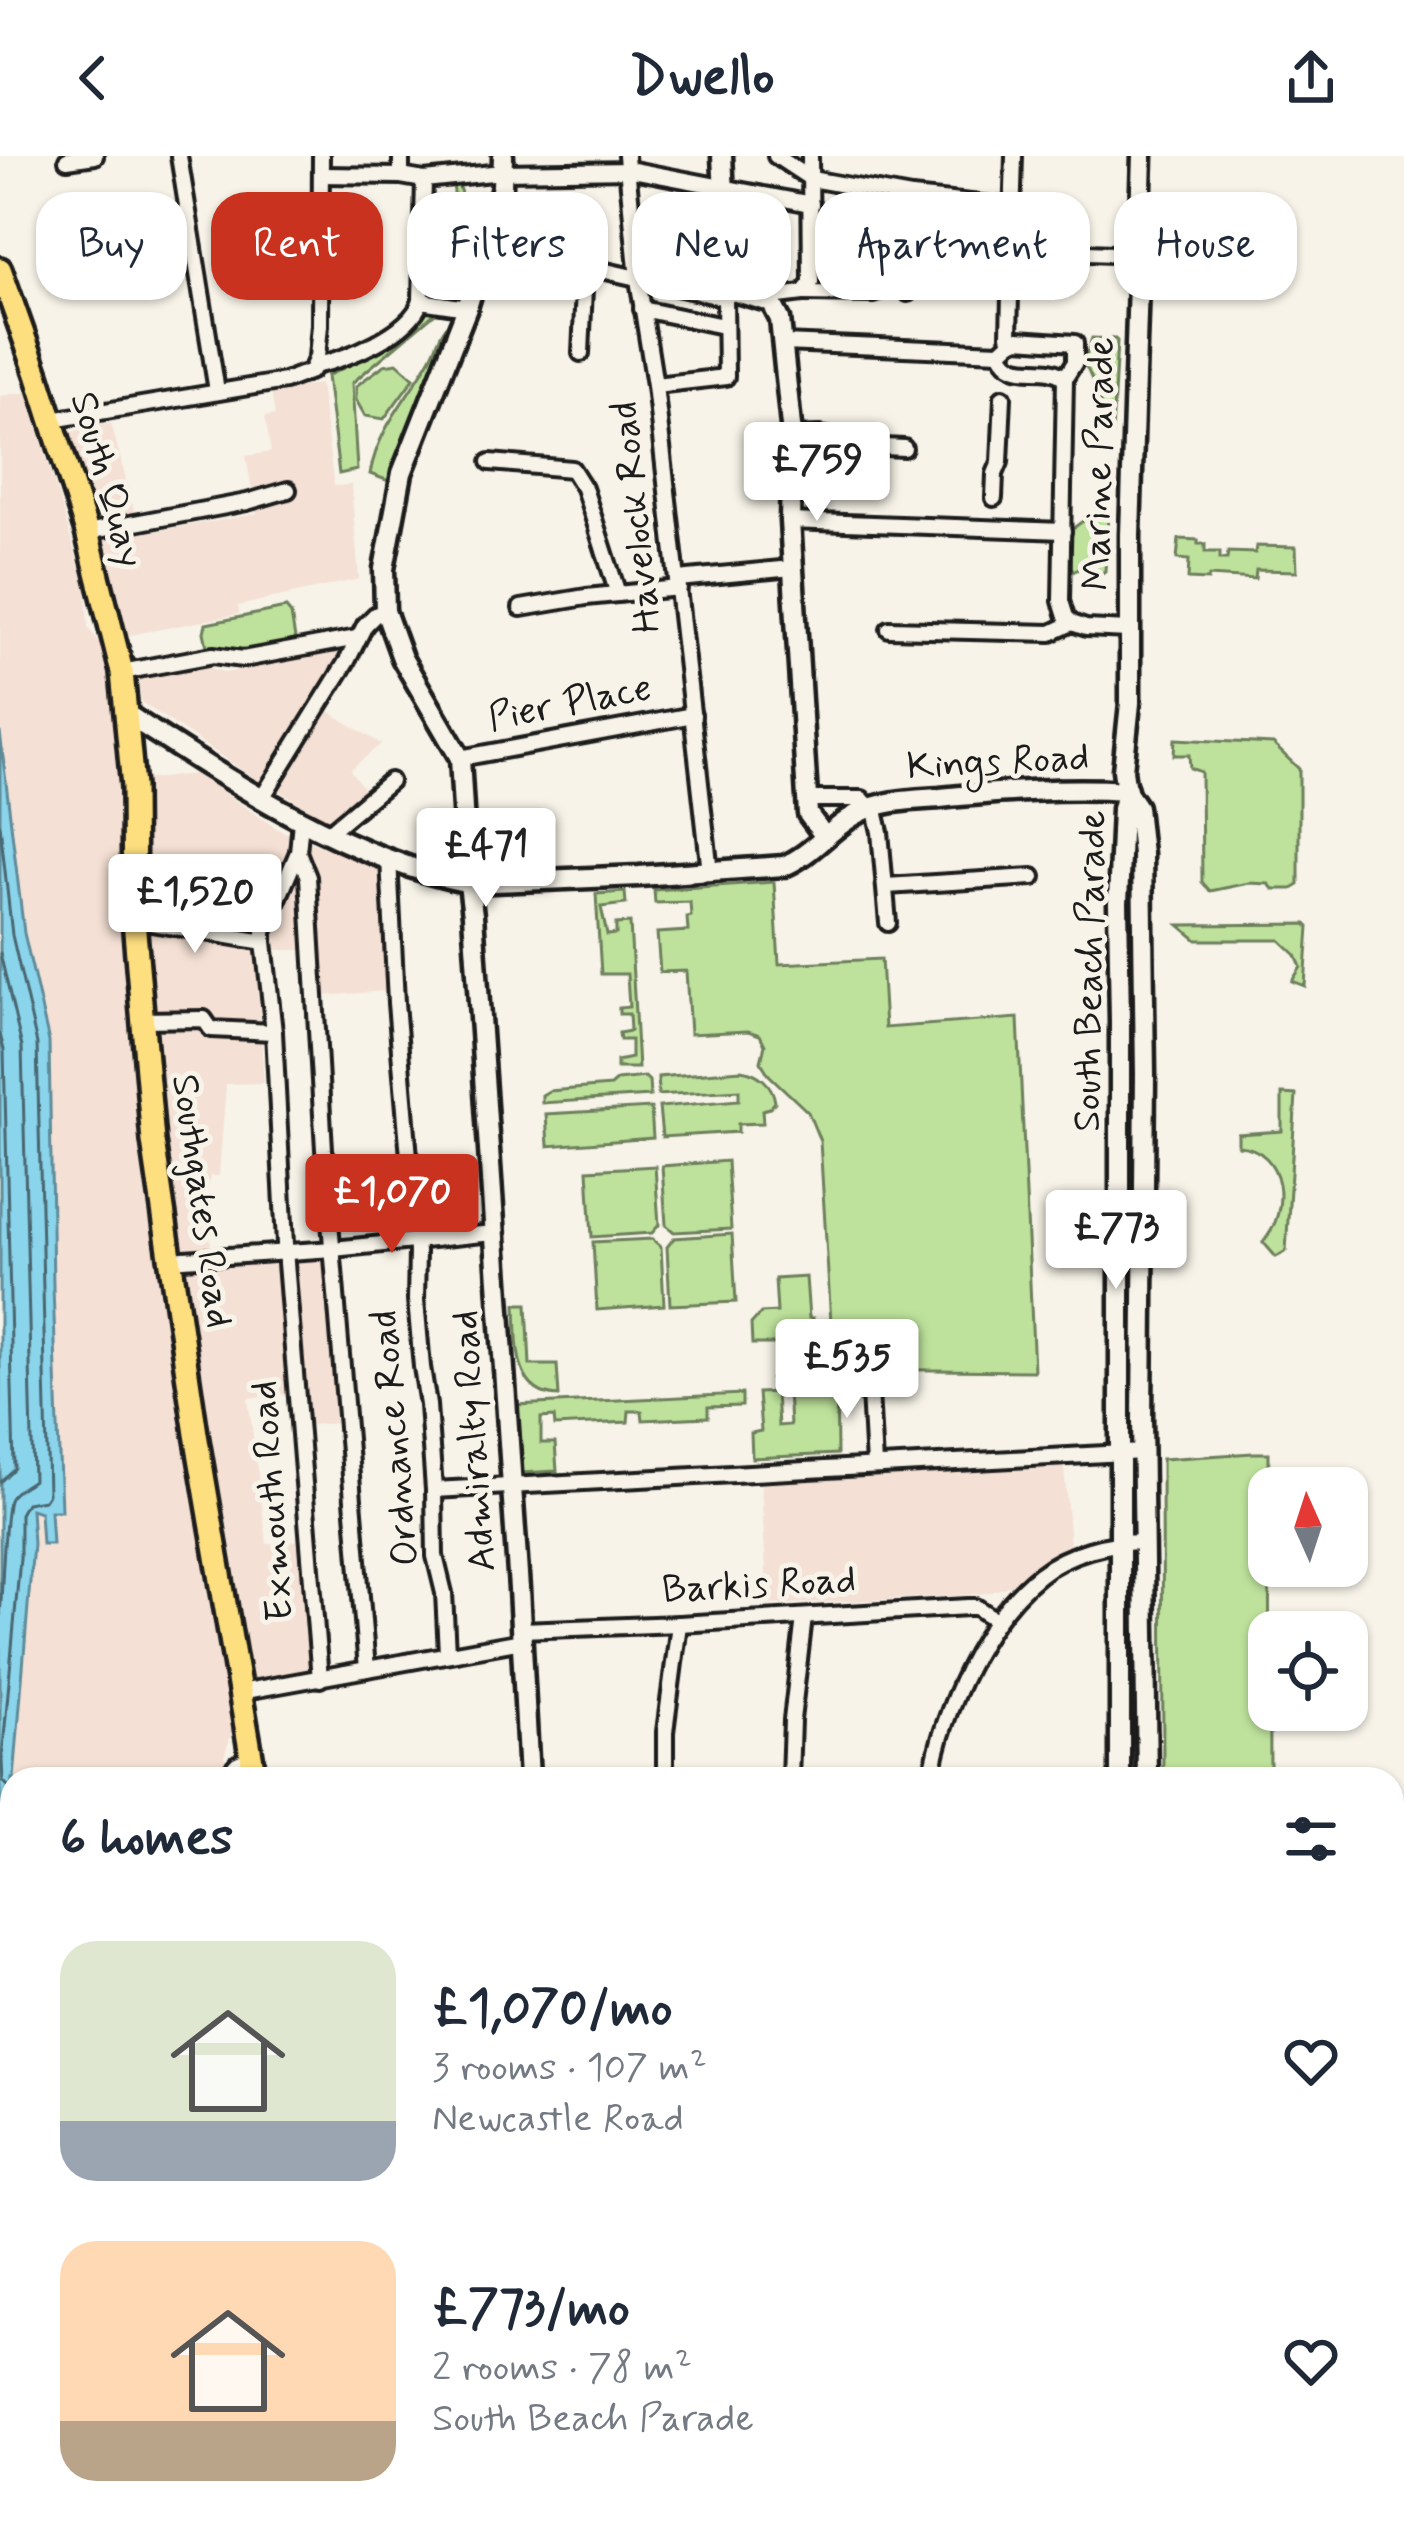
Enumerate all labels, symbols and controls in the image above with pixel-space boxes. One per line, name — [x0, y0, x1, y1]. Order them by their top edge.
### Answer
text: Dwello — [629, 43, 775, 114]
icon: back — [60, 45, 126, 111]
icon: share — [1278, 45, 1344, 111]
chip: Buy — [36, 192, 187, 300]
chip: Rent — [211, 192, 383, 300]
chip: Filters — [407, 192, 608, 300]
chip: New — [632, 192, 791, 300]
chip: Apartment — [815, 192, 1090, 300]
chip: House — [1114, 192, 1297, 300]
street label: Marine Parade — [1072, 337, 1128, 591]
street label: South Quay — [57, 386, 155, 574]
street label: Havelock Road — [599, 399, 675, 635]
pin: £759 — [746, 422, 888, 524]
text: £759 — [771, 435, 863, 486]
street label: Pier Place — [484, 663, 656, 745]
street label: Kings Road — [905, 733, 1091, 796]
pin: £471 — [415, 808, 557, 910]
street label: South Beach Parade — [1063, 810, 1119, 1132]
text: £471 — [444, 821, 528, 872]
pin: £1,520 — [97, 854, 293, 956]
text: £1,520 — [135, 867, 255, 918]
street label: Southgates Road — [158, 1071, 244, 1331]
pin: £1,070 — [294, 1154, 490, 1256]
text: £1,070 — [332, 1167, 452, 1218]
pin: £773 — [1045, 1190, 1187, 1292]
text: £773 — [1073, 1203, 1159, 1254]
street label: Ordnance Road — [359, 1308, 433, 1568]
street label: Admiralty Road — [440, 1309, 510, 1573]
pin: £535 — [776, 1319, 918, 1421]
text: £535 — [803, 1332, 892, 1383]
street label: Exmouth Road — [239, 1379, 307, 1623]
north arrow — [1248, 1467, 1368, 1587]
map controls — [1248, 1467, 1368, 1731]
street label: Barkis Road — [661, 1555, 857, 1617]
button: locate — [1248, 1611, 1368, 1731]
text: 6 homes — [60, 1806, 233, 1872]
icon: filters — [1278, 1806, 1344, 1872]
text: £1,070/mo — [432, 1977, 672, 2043]
icon: home — [156, 1989, 300, 2133]
icon: heart — [1278, 2028, 1344, 2094]
text: 3 rooms · 107 m² — [432, 2043, 707, 2094]
text: Newcastle Road — [432, 2094, 684, 2145]
text: £773/mo — [432, 2277, 630, 2343]
icon: home — [156, 2289, 300, 2433]
icon: heart — [1278, 2328, 1344, 2394]
text: 2 rooms · 78 m² — [432, 2343, 692, 2394]
text: South Beach Parade — [432, 2394, 754, 2445]

